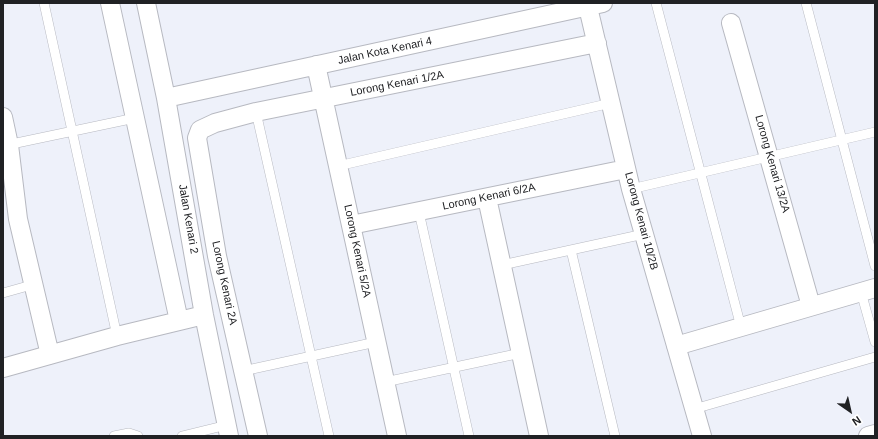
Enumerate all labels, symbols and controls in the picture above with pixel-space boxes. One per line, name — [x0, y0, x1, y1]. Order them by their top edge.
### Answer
street label: Jalan Kota Kenari 4 — [337, 35, 433, 67]
street label: Lorong Kenari 1/2A — [349, 68, 445, 100]
street label: Lorong Kenari 13/2A — [752, 114, 792, 214]
street label: Lorong Kenari 10/2B — [622, 171, 660, 271]
street label: Lorong Kenari 6/2A — [441, 181, 537, 213]
street label: Jalan Kenari 2 — [175, 183, 201, 255]
street label: Lorong Kenari 5/2A — [341, 203, 373, 299]
street label: Lorong Kenari 2A — [209, 240, 239, 326]
north arrow — [830, 391, 870, 431]
text: N — [850, 414, 863, 428]

